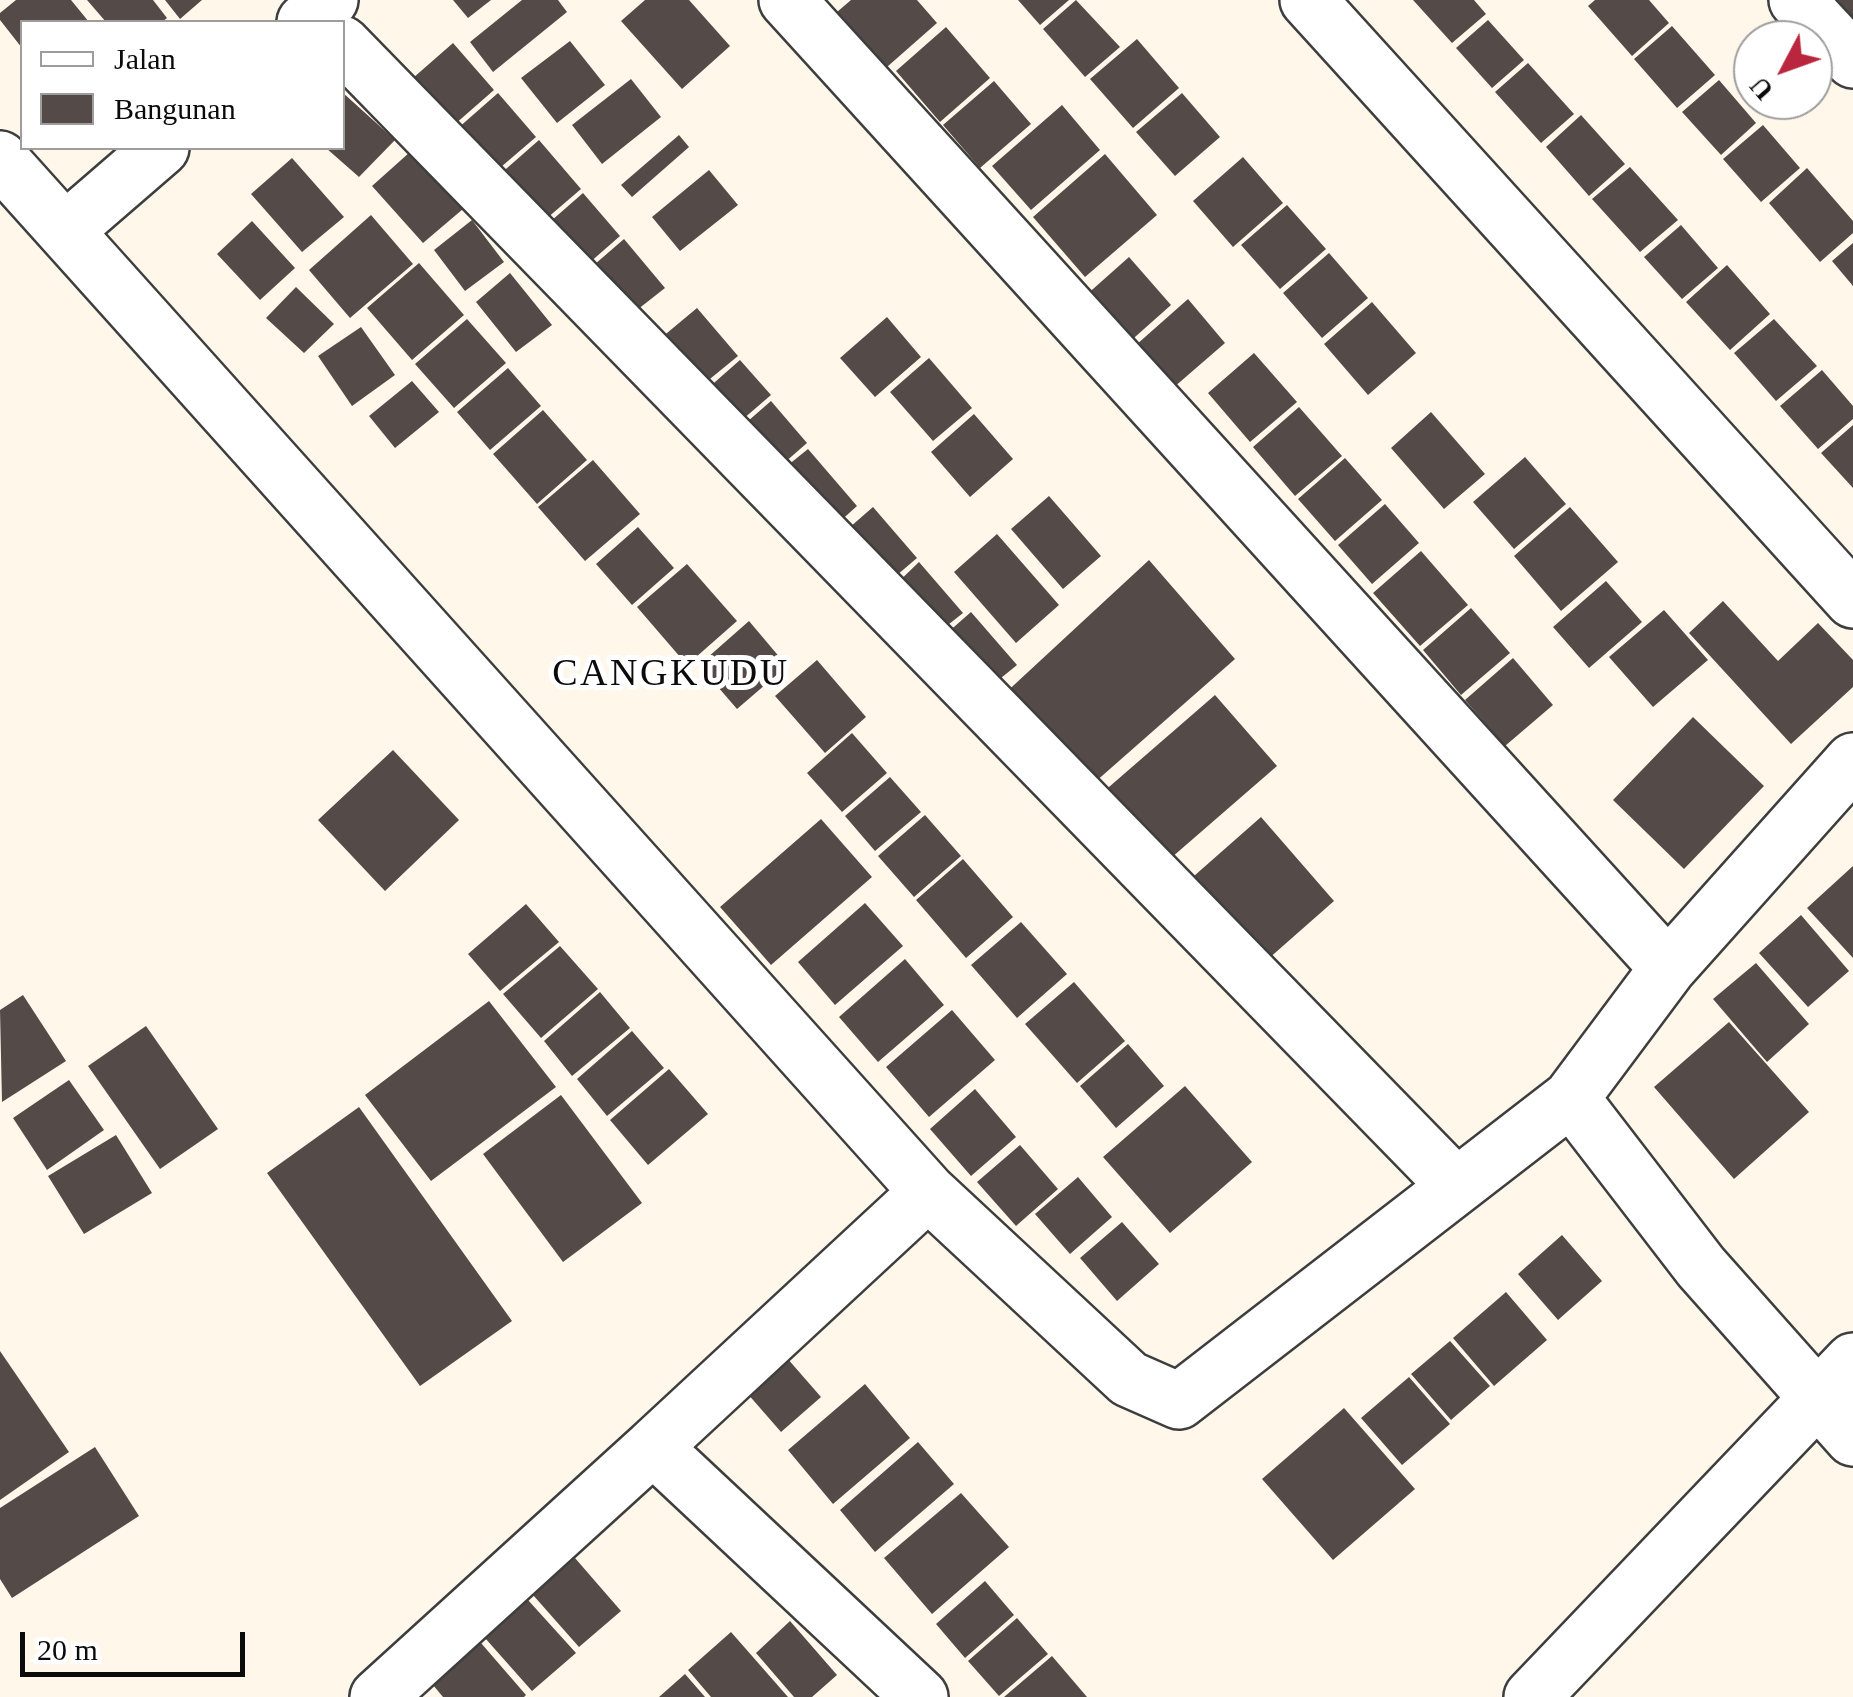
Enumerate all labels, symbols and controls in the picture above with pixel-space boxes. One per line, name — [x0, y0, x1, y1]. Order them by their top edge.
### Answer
legend — [20, 20, 345, 150]
north arrow — [1733, 20, 1833, 120]
text: Jalan — [114, 42, 176, 75]
text: U — [1743, 71, 1780, 107]
text: Bangunan — [114, 92, 236, 125]
district label: CANGKUDU — [552, 652, 790, 698]
scale bar — [25, 1612, 250, 1674]
text: 20 m — [37, 1633, 98, 1666]

